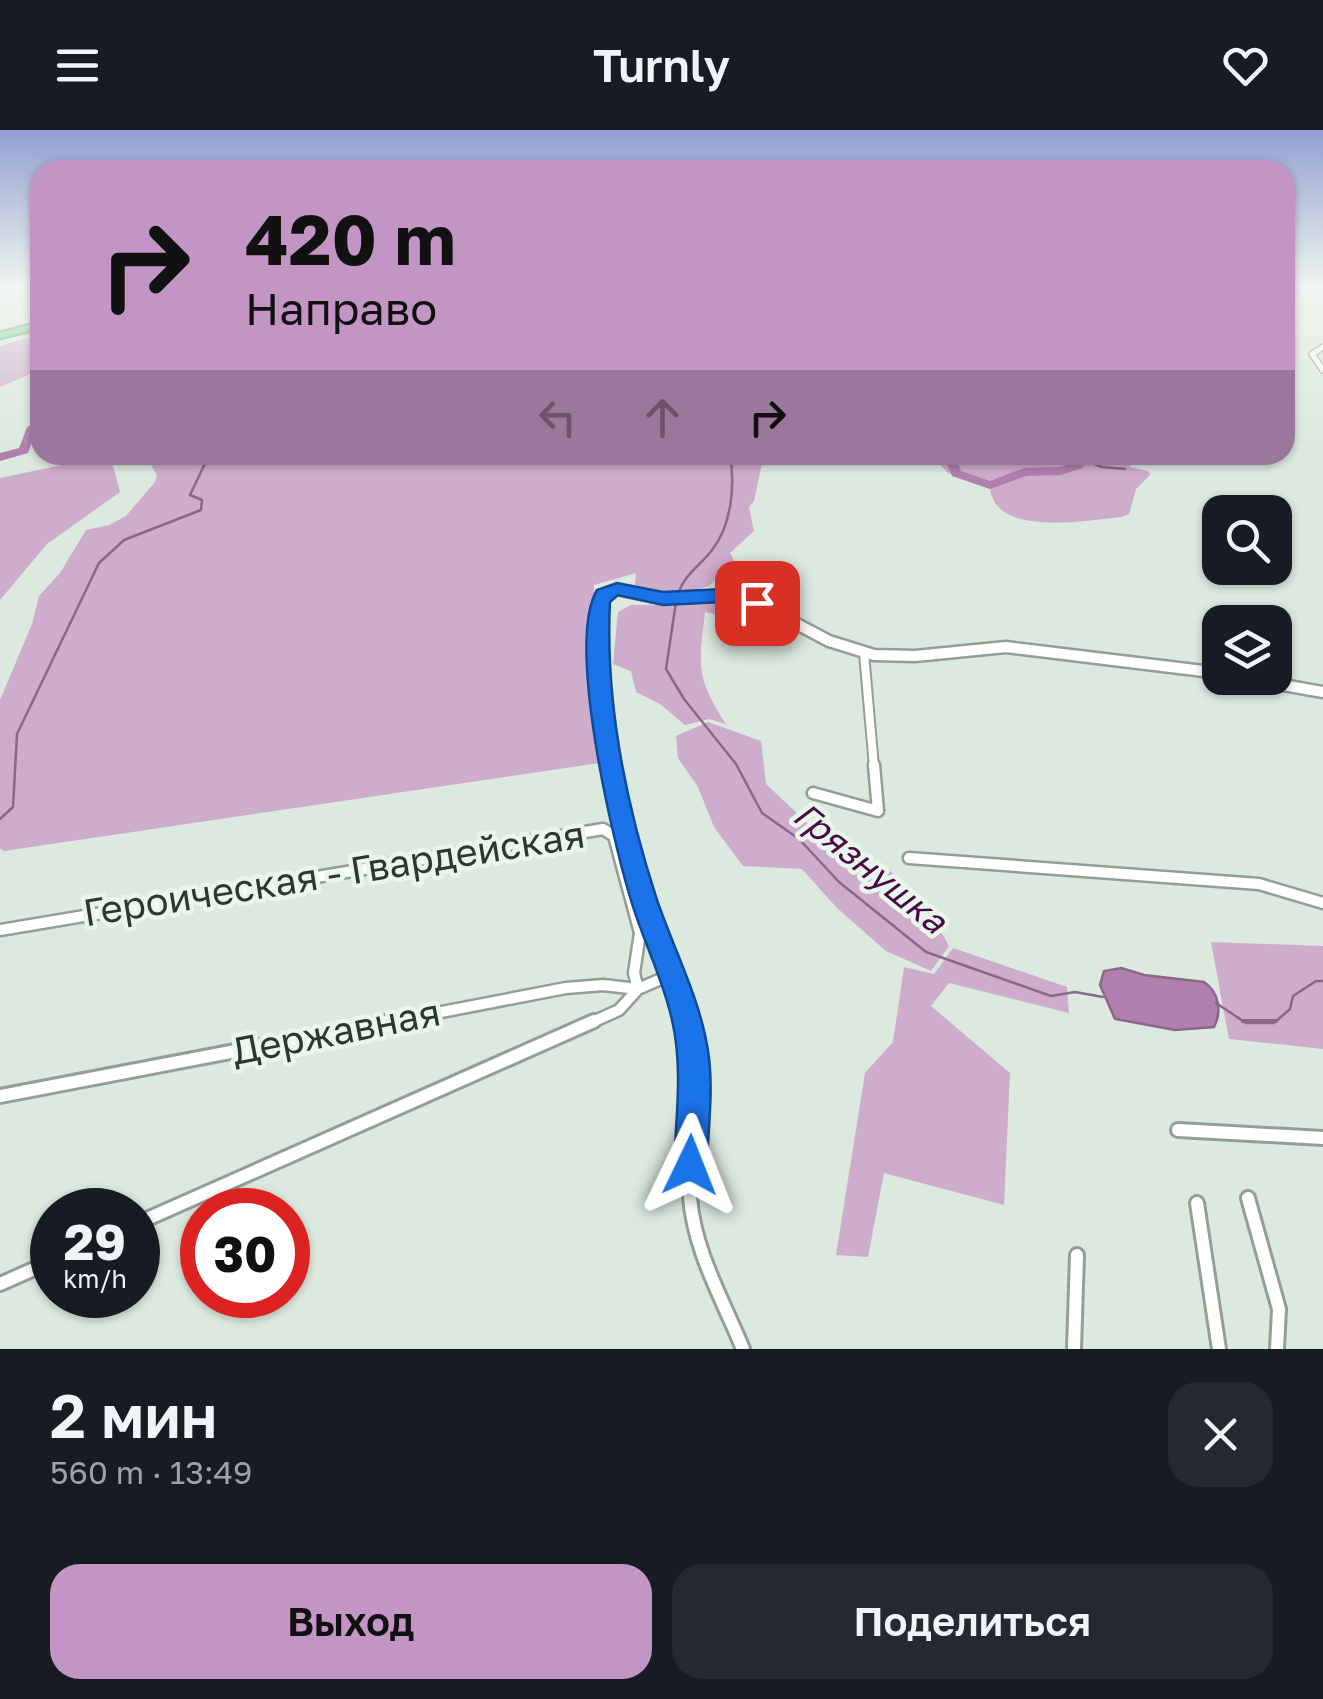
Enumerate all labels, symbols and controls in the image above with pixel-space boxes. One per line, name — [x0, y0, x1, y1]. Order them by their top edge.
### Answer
icon: menu — [50, 38, 105, 93]
text: Turnly — [593, 38, 730, 92]
icon: heart — [1218, 38, 1273, 93]
text: 420 m — [245, 196, 456, 280]
icon: right — [80, 200, 210, 330]
text: Направо — [245, 281, 437, 335]
icon: left — [530, 390, 585, 445]
icon: ahead — [635, 390, 690, 445]
icon: right — [740, 390, 795, 445]
map controls — [1202, 495, 1292, 695]
button: search — [1202, 495, 1292, 585]
pin — [715, 561, 800, 646]
icon: arrive — [730, 576, 785, 631]
button: layers — [1202, 605, 1292, 695]
water label: Грязнушка — [786, 793, 956, 942]
street label: Героическая - Гвардейская — [80, 811, 588, 934]
street label: Державная — [228, 988, 444, 1073]
position arrow — [638, 1113, 742, 1217]
speed limit sign: 30 — [180, 1188, 310, 1318]
text: 29 — [64, 1211, 126, 1271]
text: km/h — [63, 1263, 127, 1294]
text: 2 мин — [50, 1379, 217, 1451]
button: close — [1168, 1382, 1273, 1487]
text: 560 m · 13:49 — [50, 1453, 252, 1491]
button: Выход — [50, 1564, 652, 1679]
button: Поделиться — [672, 1564, 1273, 1679]

